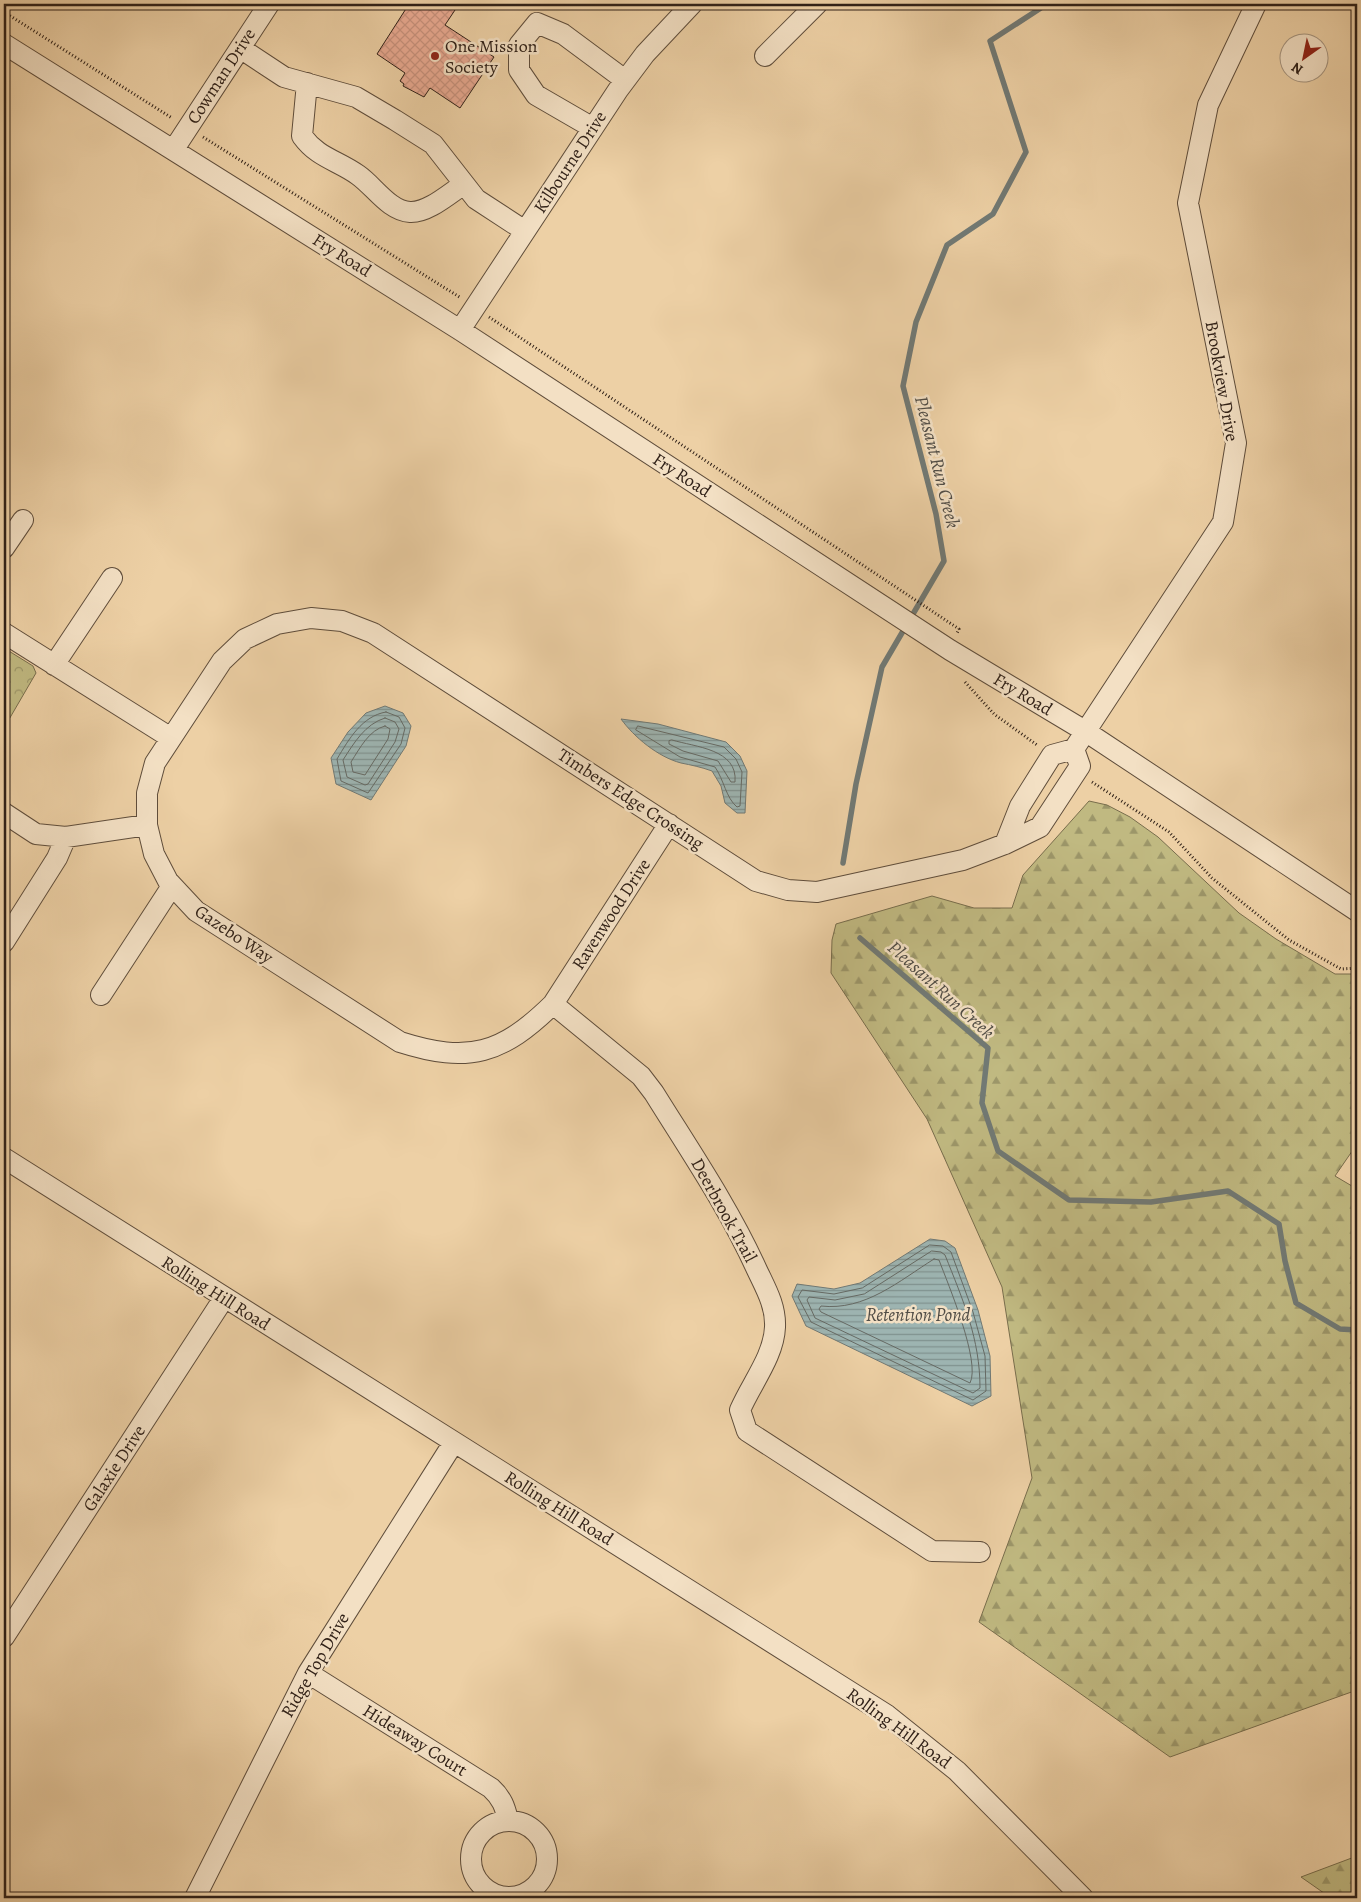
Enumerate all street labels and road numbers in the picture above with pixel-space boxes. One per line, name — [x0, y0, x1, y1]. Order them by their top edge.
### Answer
street label: Cowman Drive — [181, 24, 261, 128]
street label: Kilbourne Drive — [528, 106, 612, 218]
street label: Fry Road — [308, 228, 376, 283]
street label: Brookview Drive — [1200, 319, 1244, 443]
street label: Fry Road — [648, 447, 716, 503]
street label: Fry Road — [989, 667, 1057, 721]
street label: Timbers Edge Crossing — [553, 743, 709, 855]
street label: Ravenwood Drive — [566, 854, 656, 974]
street label: Gazebo Way — [190, 899, 279, 970]
street label: Deerbrook Trail — [685, 1154, 763, 1267]
street label: Rolling Hill Road — [157, 1250, 275, 1336]
street label: Galaxie Drive — [77, 1420, 151, 1516]
street label: Rolling Hill Road — [500, 1465, 618, 1551]
street label: Ridge Top Drive — [275, 1608, 355, 1722]
street label: Rolling Hill Road — [842, 1682, 956, 1774]
street label: Hideaway Court — [358, 1698, 472, 1782]

